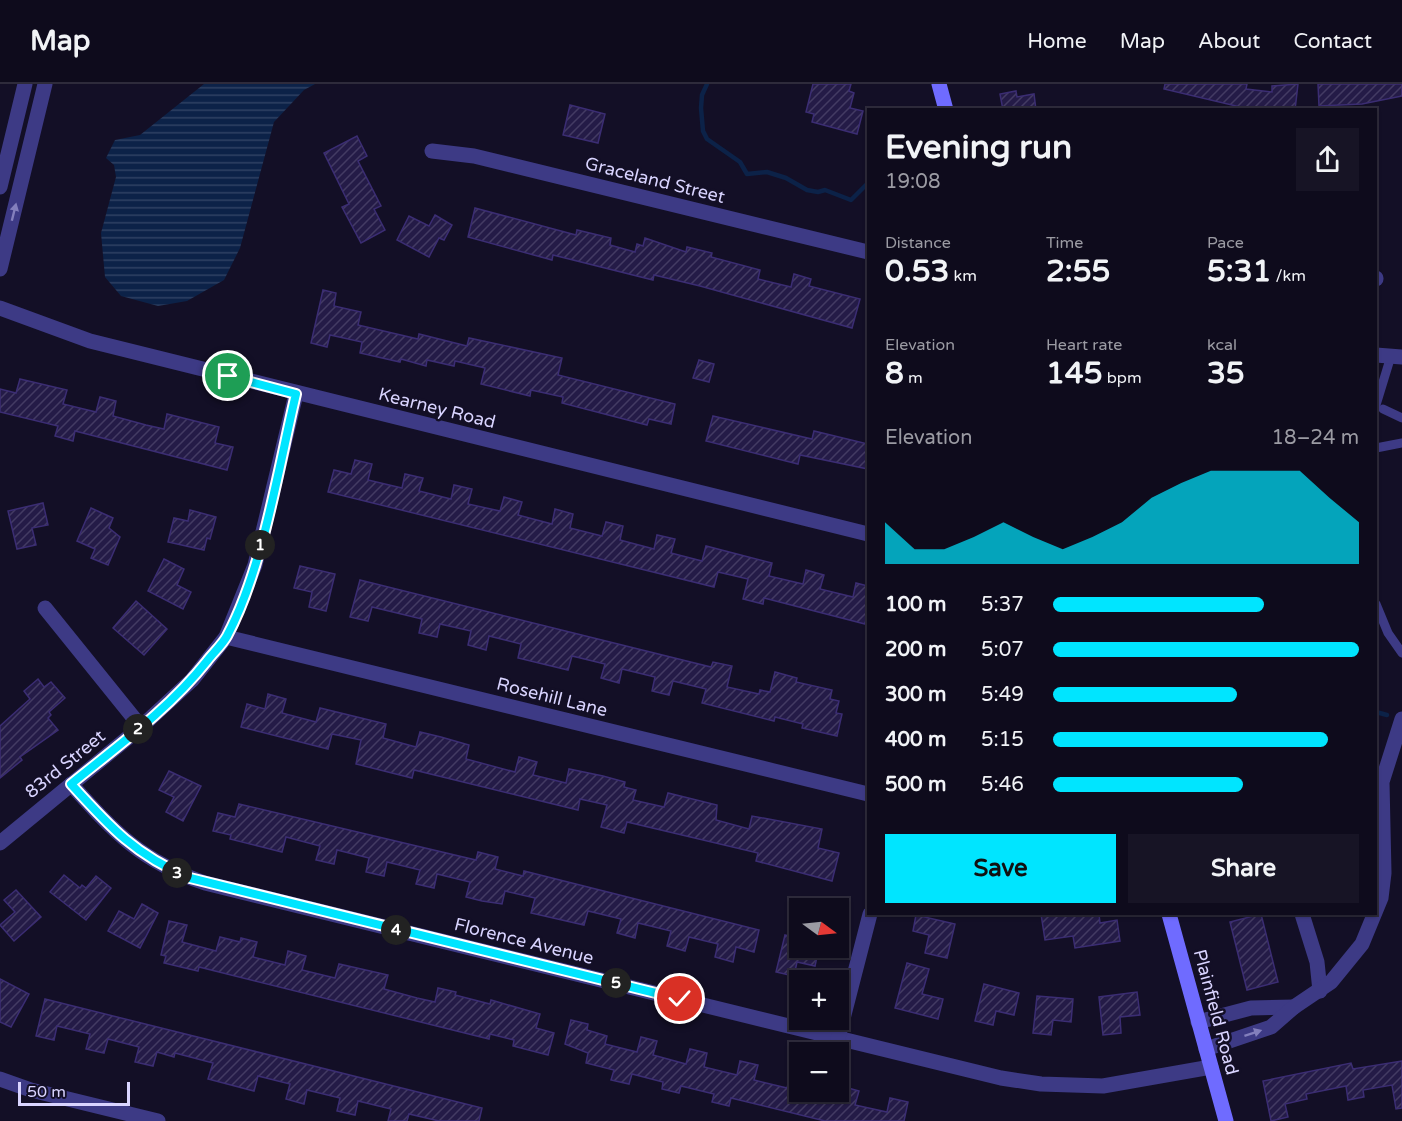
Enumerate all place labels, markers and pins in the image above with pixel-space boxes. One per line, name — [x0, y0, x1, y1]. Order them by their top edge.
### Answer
pin — [202, 350, 253, 401]
pin: 1 — [245, 530, 275, 560]
pin: 2 — [123, 714, 153, 744]
pin: 3 — [162, 858, 192, 888]
pin: 4 — [381, 915, 411, 945]
pin: 5 — [601, 968, 631, 998]
pin — [654, 973, 705, 1024]

